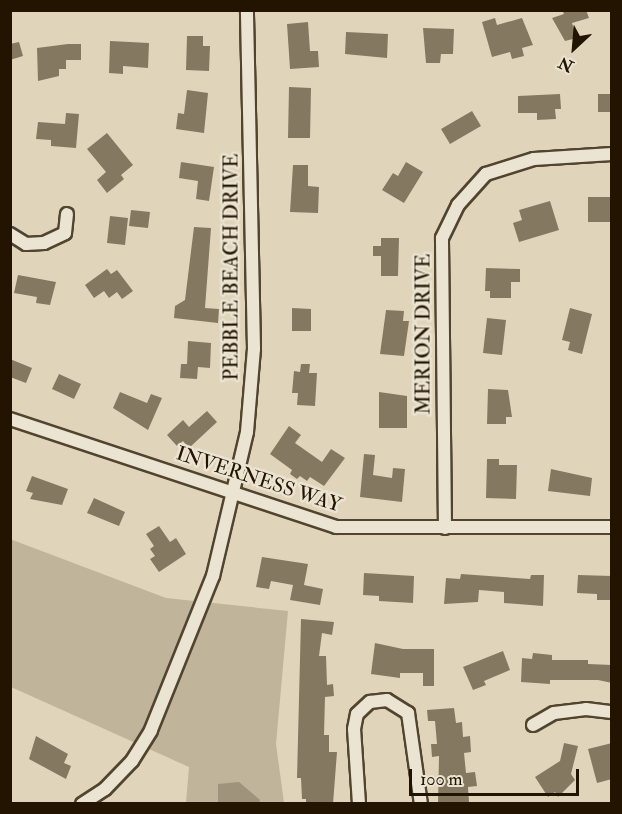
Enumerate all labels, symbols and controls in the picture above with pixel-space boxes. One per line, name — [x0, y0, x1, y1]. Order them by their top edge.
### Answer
north arrow — [544, 18, 604, 78]
text: N — [555, 52, 577, 76]
street label: PEBBLE BEACH DRIVE — [219, 153, 243, 381]
street label: MERION DRIVE — [411, 253, 435, 415]
street label: INVERNESS WAY — [173, 441, 345, 517]
scale bar — [412, 757, 582, 795]
text: 100 m — [420, 768, 463, 791]

